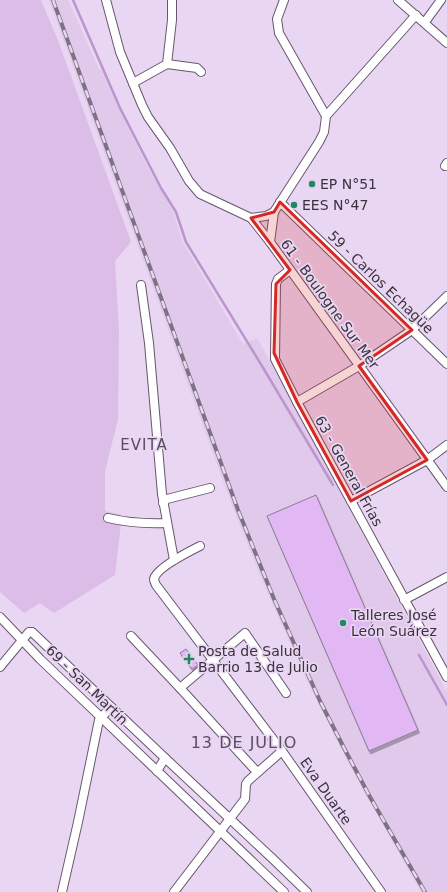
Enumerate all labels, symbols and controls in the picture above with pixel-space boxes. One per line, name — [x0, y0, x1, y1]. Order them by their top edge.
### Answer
place label: EP N°51 — [320, 176, 377, 192]
marker: EP N°51 — [307, 179, 317, 189]
place label: EES N°47 — [302, 197, 368, 213]
marker: EES N°47 — [289, 200, 299, 210]
street label: 59 - Carlos Echagüe — [325, 227, 437, 337]
street label: 61 - Boulogne Sur Mer — [278, 236, 383, 372]
street label: 63 - General Frías — [312, 413, 386, 529]
district label: EVITA — [120, 436, 168, 454]
place label: Talleres José León Suárez — [350, 607, 437, 639]
marker: Talleres José León Suárez — [338, 618, 348, 628]
street label: 69 - San Martín — [43, 642, 131, 728]
place label: Posta de Salud Barrio 13 de Julio — [198, 643, 318, 675]
marker: Posta de Salud Barrio 13 de Julio — [183, 653, 195, 665]
district label: 13 DE JULIO — [191, 733, 297, 752]
street label: Eva Duarte — [297, 754, 355, 828]

